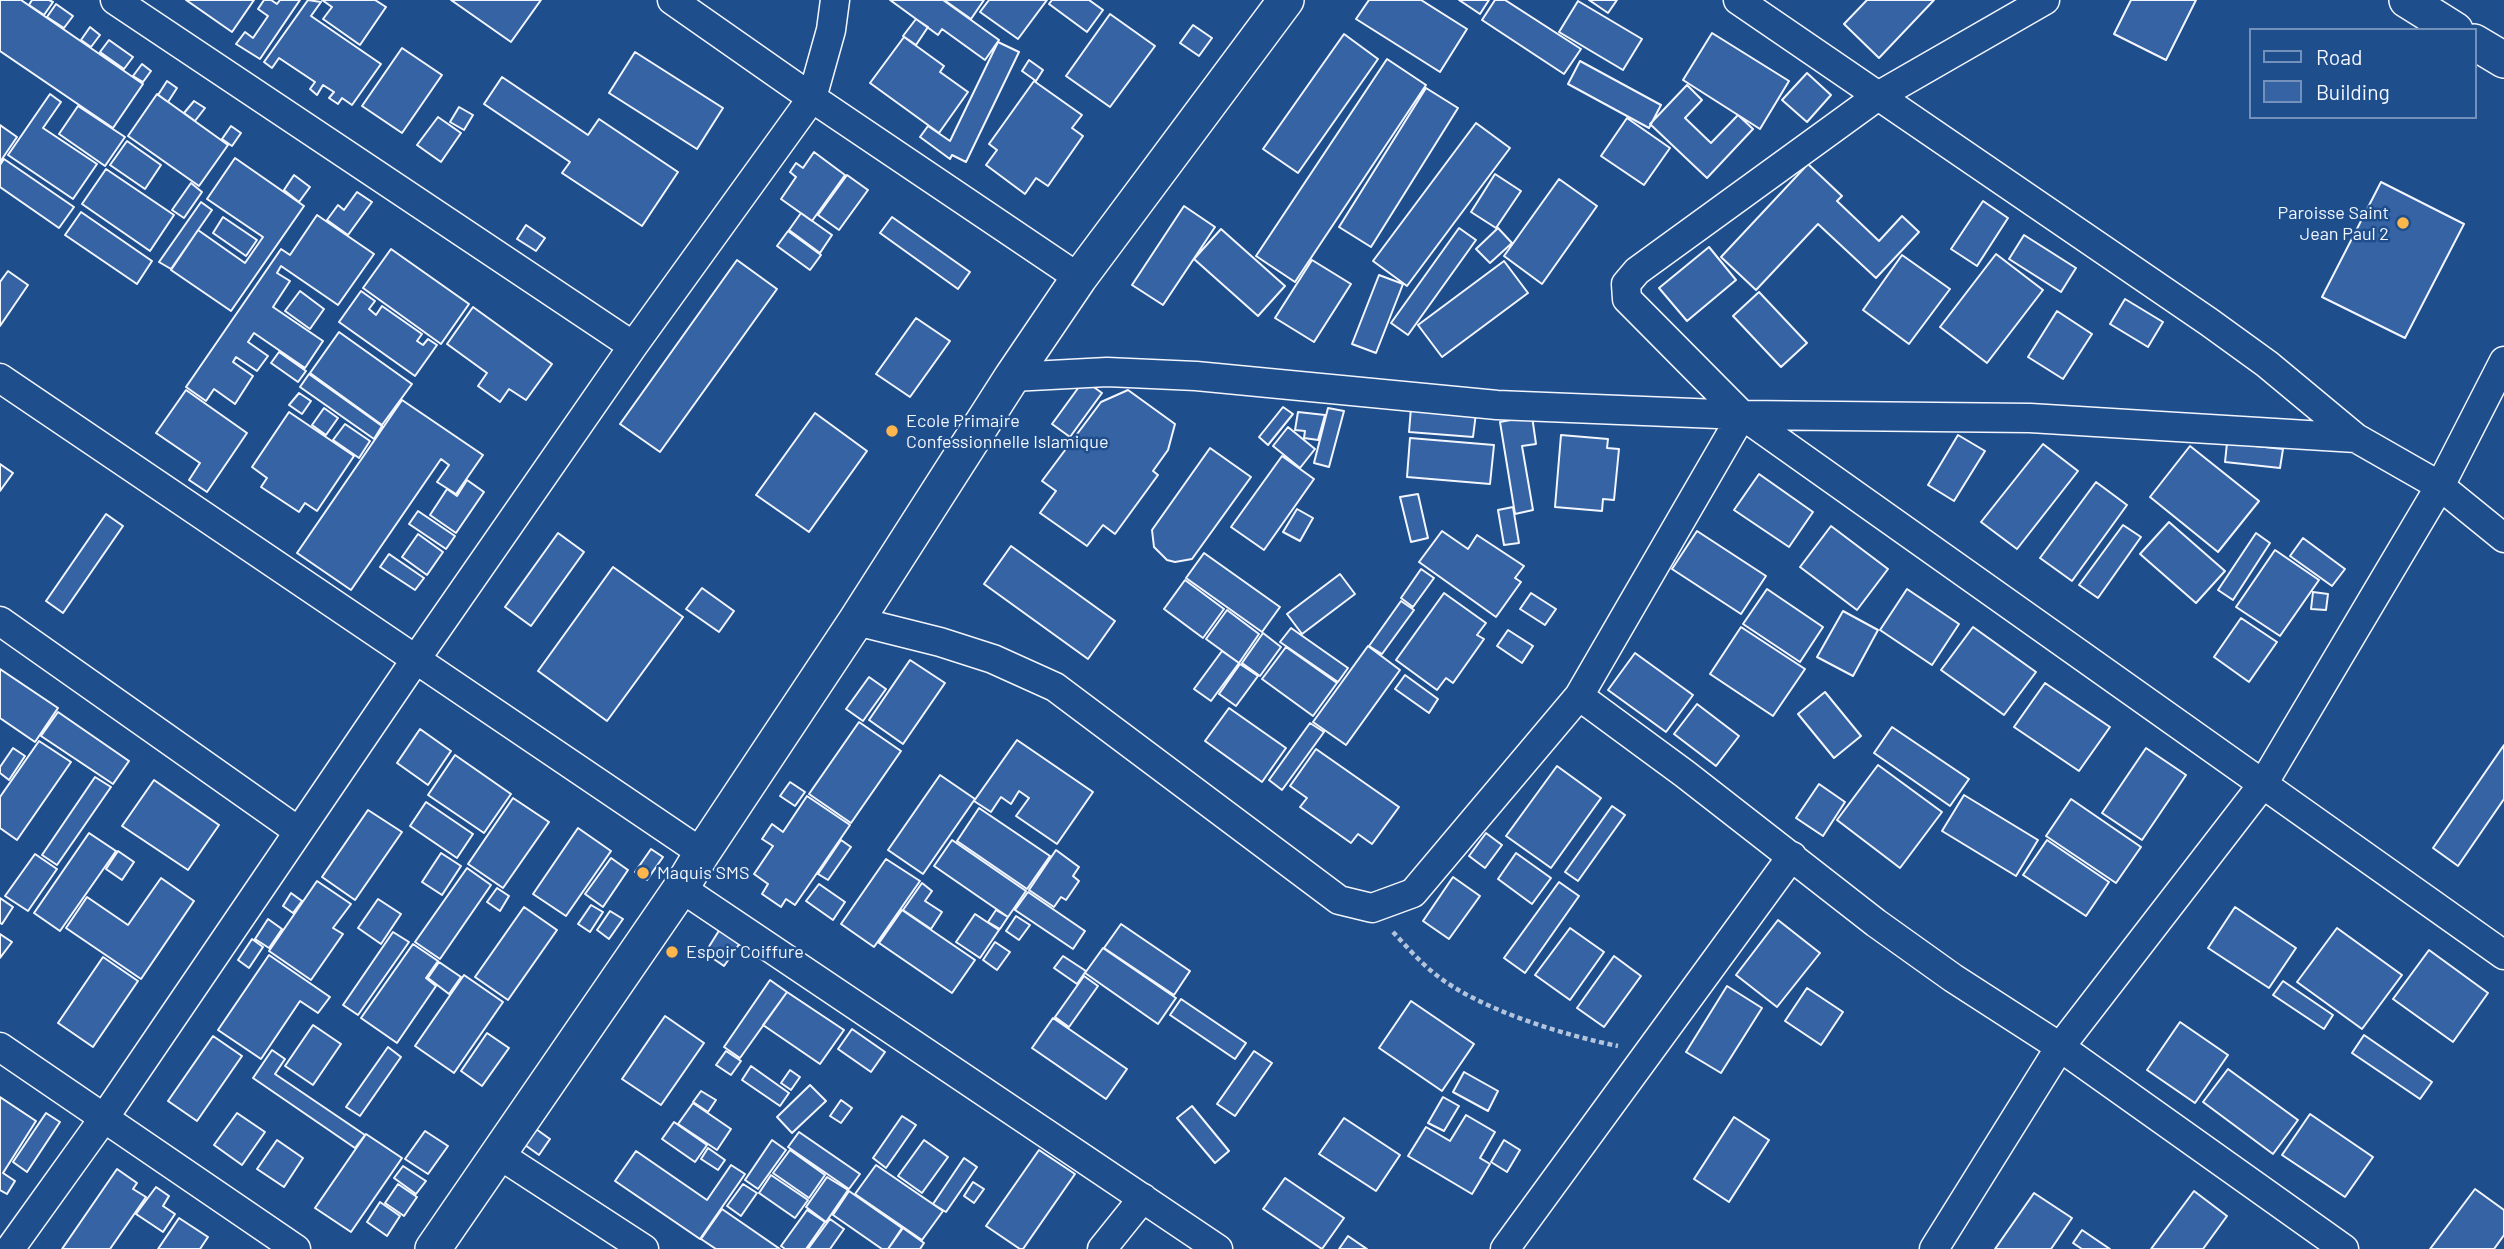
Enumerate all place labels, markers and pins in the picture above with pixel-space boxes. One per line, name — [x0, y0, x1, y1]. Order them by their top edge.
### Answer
place label: Paroisse Saint Jean Paul 2 — [2278, 202, 2389, 244]
marker: Paroisse Saint Jean Paul 2 — [2395, 215, 2411, 231]
place label: Ecole Primaire Confessionnelle Islamique — [906, 410, 1109, 452]
marker: Ecole Primaire Confessionnelle Islamique — [884, 423, 900, 439]
place label: Maquis SMS — [657, 862, 749, 884]
marker: Maquis SMS — [635, 865, 651, 881]
place label: Espoir Coiffure — [686, 941, 804, 963]
marker: Espoir Coiffure — [664, 944, 680, 960]

